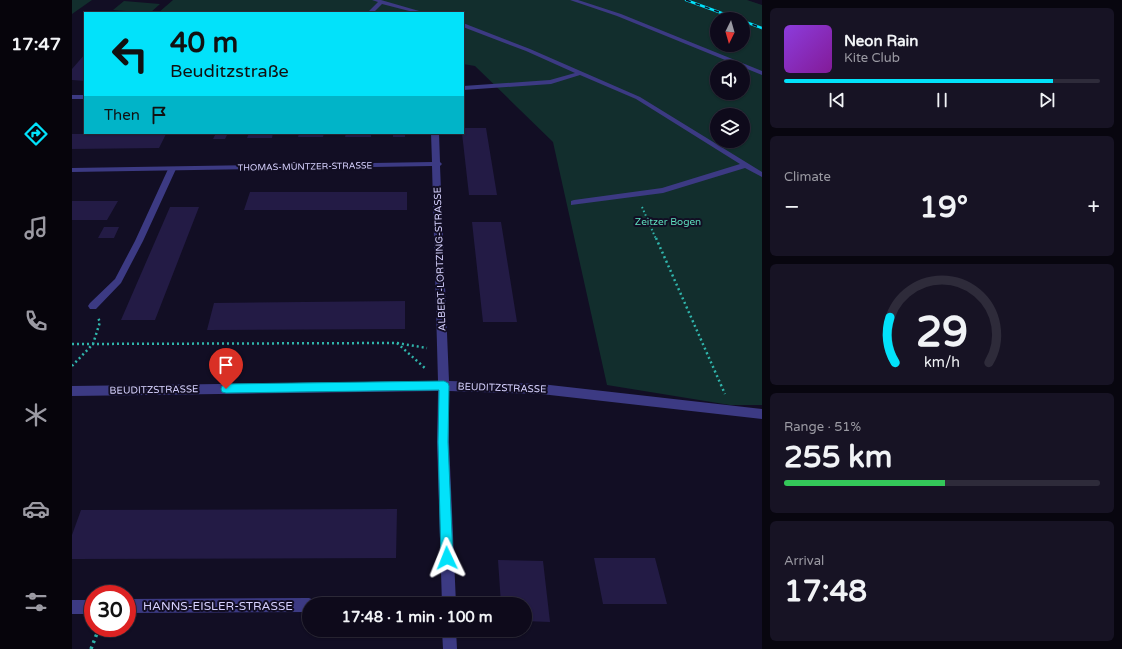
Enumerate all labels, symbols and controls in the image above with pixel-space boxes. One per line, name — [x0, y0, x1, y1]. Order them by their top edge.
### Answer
north arrow — [710, 12, 750, 52]
map controls — [710, 12, 750, 148]
text: 40 m — [170, 26, 238, 60]
icon: left — [104, 28, 156, 80]
text: Neon Rain — [844, 32, 918, 50]
text: 17:47 — [11, 33, 61, 55]
text: Kite Club — [844, 50, 900, 66]
text: Beuditzstraße — [170, 60, 289, 82]
button: sound — [710, 60, 750, 100]
icon: previous — [826, 89, 848, 111]
icon: pause — [931, 89, 953, 111]
icon: next — [1036, 89, 1058, 111]
icon: arrive — [148, 104, 170, 126]
text: Then — [104, 106, 140, 124]
button: layers — [710, 108, 750, 148]
icon: directions — [22, 120, 50, 148]
street label: THOMAS-MÜNTZER-STRASSE — [238, 160, 373, 174]
text: Climate — [784, 169, 831, 185]
street label: ALBERT-LORTZING-STRASSE — [431, 187, 449, 331]
text: 19° — [919, 189, 968, 226]
text: − — [784, 194, 800, 220]
text: + — [1088, 194, 1100, 220]
icon: music — [22, 214, 50, 242]
park label: Zeitzer Bogen — [635, 216, 701, 228]
icon: phone — [22, 307, 50, 335]
text: 29 — [916, 307, 968, 357]
pin — [209, 348, 243, 389]
text: km/h — [924, 353, 960, 370]
icon: arrive — [215, 354, 237, 376]
street label: BEUDITZSTRASSE — [457, 380, 547, 396]
street label: BEUDITZSTRASSE — [109, 383, 199, 397]
icon: climate — [22, 401, 50, 429]
text: Range · 51% — [784, 419, 861, 435]
text: 255 km — [784, 439, 892, 476]
icon: car — [22, 495, 50, 523]
position arrow — [426, 537, 468, 579]
text: Arrival — [784, 553, 824, 569]
text: 17:48 — [784, 573, 867, 610]
speed limit sign: 30 — [84, 585, 136, 637]
icon: filters — [22, 588, 50, 616]
street label: HANNS-EISLER-STRASSE — [143, 599, 293, 613]
text: 17:48 · 1 min · 100 m — [342, 608, 492, 626]

